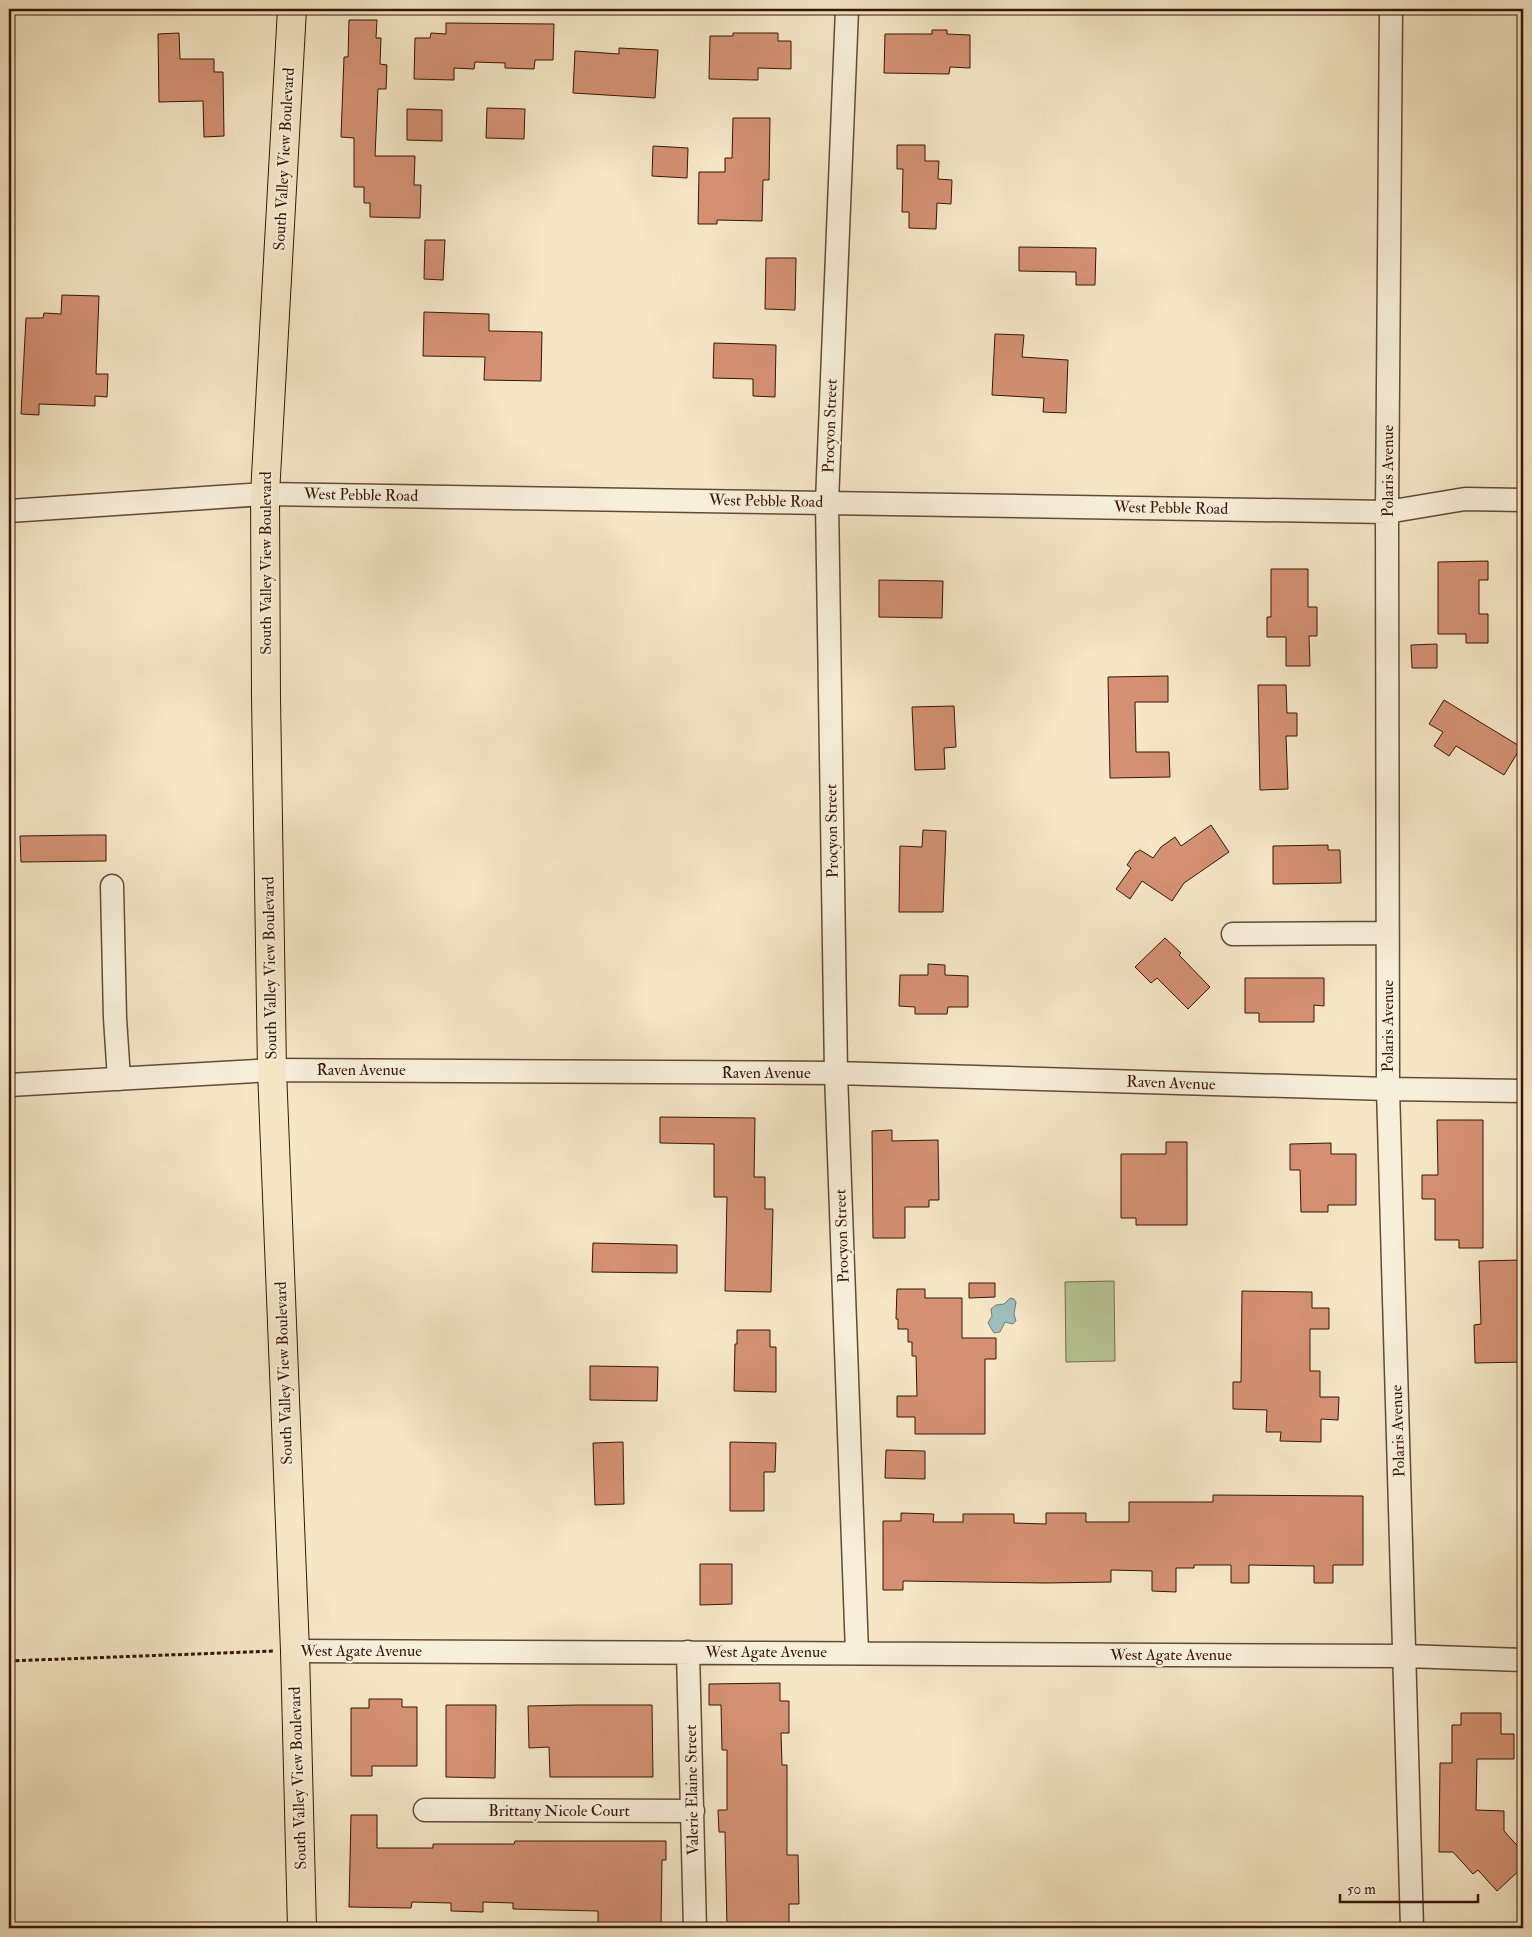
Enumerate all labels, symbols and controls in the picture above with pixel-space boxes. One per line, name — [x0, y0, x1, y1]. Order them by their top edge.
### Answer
street label: South Valley View Boulevard — [269, 67, 299, 251]
street label: Procyon Street — [818, 379, 842, 473]
street label: Polaris Avenue — [1378, 424, 1398, 517]
street label: South Valley View Boulevard — [256, 471, 276, 655]
street label: West Pebble Road — [303, 484, 418, 506]
street label: West Pebble Road — [708, 490, 823, 512]
street label: West Pebble Road — [1113, 497, 1228, 519]
street label: Procyon Street — [821, 784, 843, 878]
street label: South Valley View Boulevard — [258, 876, 282, 1060]
street label: Polaris Avenue — [1378, 979, 1398, 1072]
street label: Raven Avenue — [316, 1060, 406, 1080]
street label: Raven Avenue — [721, 1063, 811, 1083]
street label: Raven Avenue — [1126, 1071, 1216, 1095]
street label: Procyon Street — [830, 1189, 854, 1283]
street label: South Valley View Boulevard — [271, 1281, 297, 1465]
street label: Polaris Avenue — [1386, 1384, 1410, 1478]
street label: West Agate Avenue — [299, 1641, 422, 1661]
street label: West Agate Avenue — [704, 1642, 827, 1662]
street label: West Agate Avenue — [1109, 1645, 1232, 1665]
street label: South Valley View Boulevard — [285, 1686, 311, 1870]
street label: Valerie Elaine Street — [681, 1724, 703, 1856]
street label: Brittany Nicole Court — [488, 1801, 630, 1821]
scale bar — [1340, 1872, 1477, 1904]
text: 50 m — [1347, 1880, 1376, 1899]

